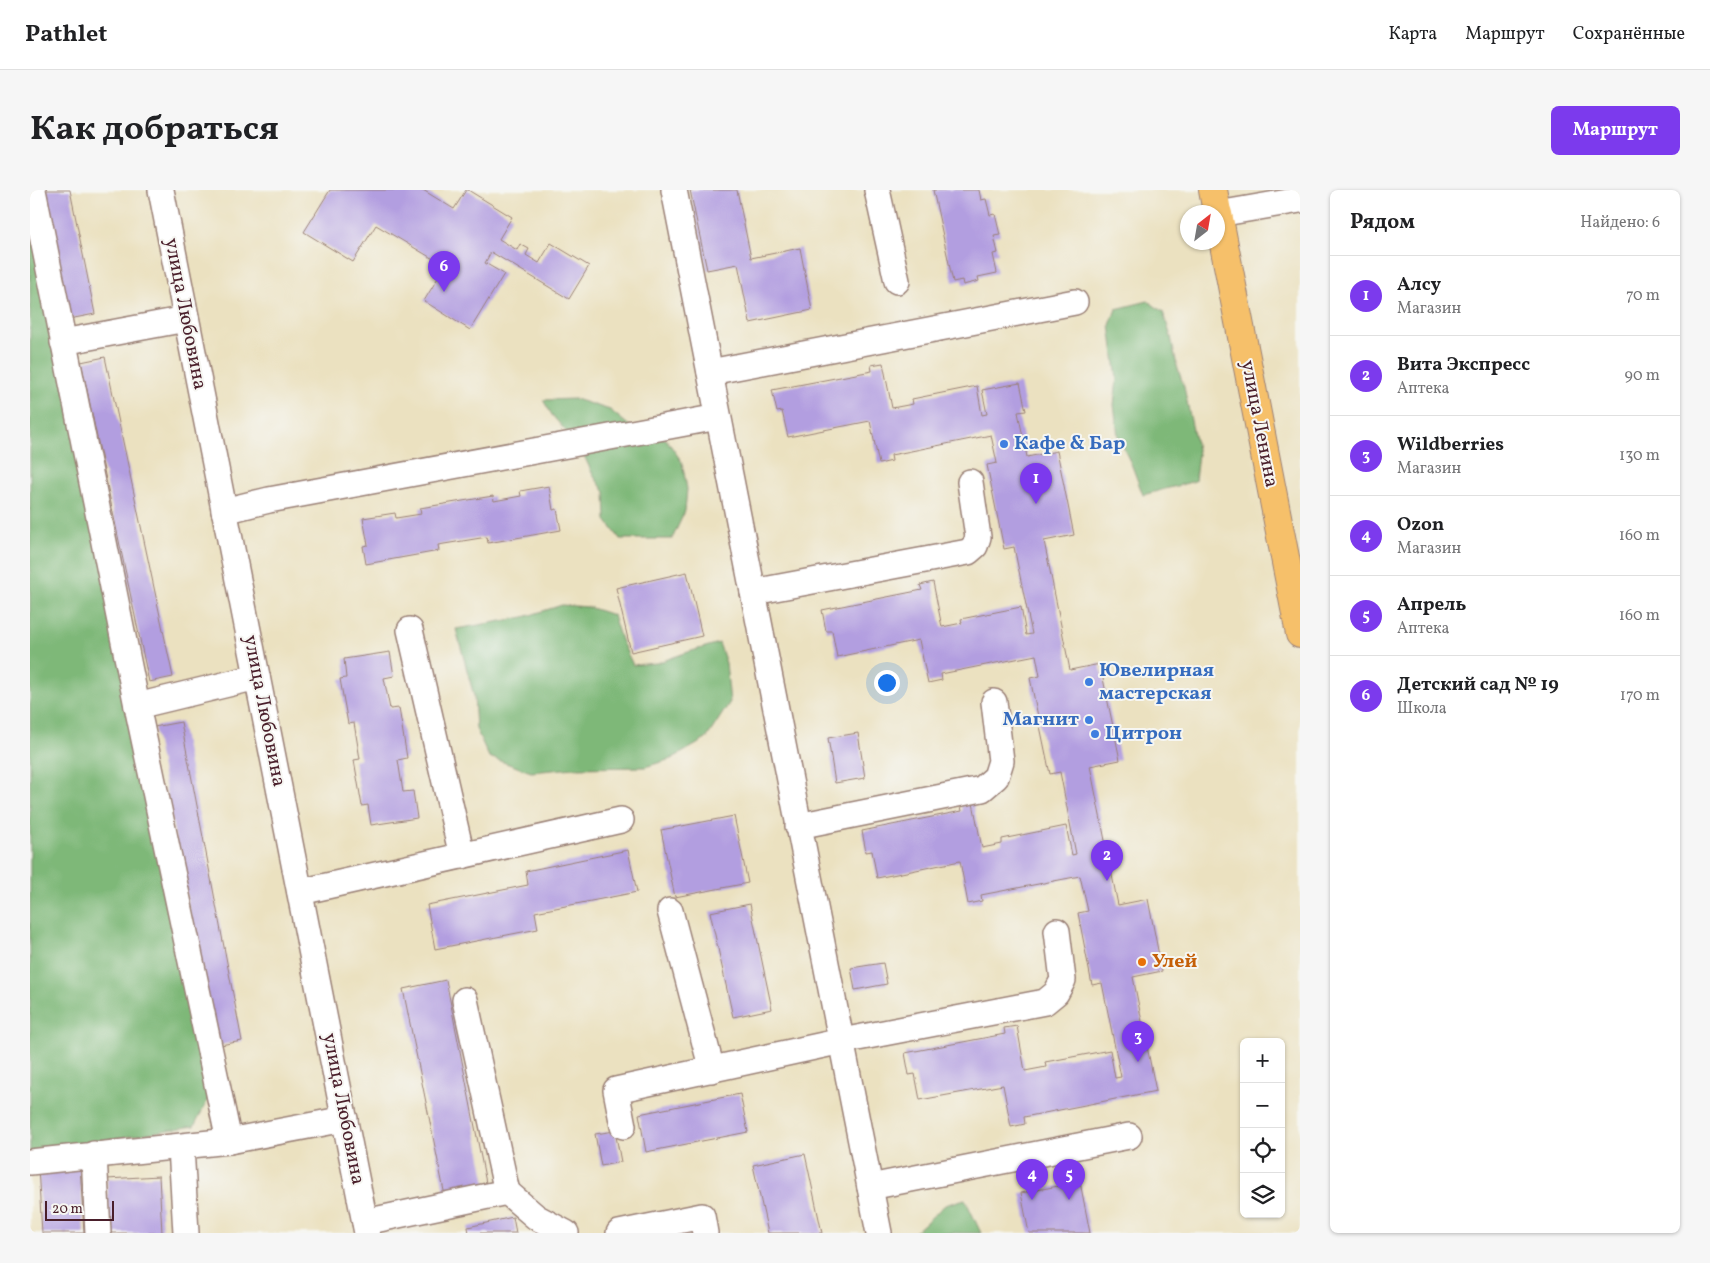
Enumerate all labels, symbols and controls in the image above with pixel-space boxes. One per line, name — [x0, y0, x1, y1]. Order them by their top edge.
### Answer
text: Pathlet — [25, 18, 107, 52]
text: Карта — [1388, 22, 1437, 47]
text: Маршрут — [1465, 22, 1545, 47]
text: Сохранённые — [1573, 22, 1685, 47]
text: Как добраться — [30, 106, 279, 154]
button: Маршрут — [1551, 106, 1680, 155]
north arrow — [1180, 205, 1225, 250]
text: Рядом — [1350, 208, 1415, 237]
text: Найдено: 6 — [1580, 212, 1660, 234]
street label: улица Любовина — [157, 236, 213, 392]
pin: 6 — [428, 251, 460, 292]
text: Алсу — [1397, 272, 1441, 298]
text: 1 — [1363, 285, 1369, 307]
text: 70 m — [1626, 285, 1660, 307]
text: Магазин — [1397, 298, 1461, 320]
text: Вита Экспресс — [1397, 352, 1530, 378]
street label: улица Ленина — [1233, 358, 1285, 490]
text: 2 — [1362, 365, 1370, 387]
text: 90 m — [1624, 365, 1660, 387]
text: Аптека — [1397, 378, 1450, 400]
place label: Кафе & Бар — [1014, 430, 1126, 458]
text: Wildberries — [1397, 432, 1504, 458]
marker: Кафе & Бар — [998, 438, 1010, 450]
text: 3 — [1362, 445, 1370, 467]
text: 130 m — [1619, 445, 1660, 467]
text: Магазин — [1397, 458, 1461, 480]
pin: 1 — [1020, 463, 1052, 504]
text: Ozon — [1397, 512, 1444, 538]
text: 4 — [1361, 525, 1371, 547]
text: 160 m — [1619, 525, 1660, 547]
text: Магазин — [1397, 538, 1461, 560]
text: Апрель — [1397, 592, 1466, 618]
text: 5 — [1362, 605, 1370, 627]
text: 160 m — [1619, 605, 1660, 627]
text: Аптека — [1397, 618, 1450, 640]
street label: улица Любовина — [236, 633, 292, 789]
place label: Ювелирная мастерская — [1099, 657, 1214, 708]
your location — [874, 670, 900, 696]
text: Детский сад № 19 — [1397, 672, 1559, 698]
marker: Ювелирная мастерская — [1083, 676, 1095, 688]
text: 6 — [1362, 685, 1370, 707]
text: 170 m — [1620, 685, 1660, 707]
text: Школа — [1397, 698, 1447, 720]
place label: Магнит — [1002, 706, 1079, 734]
marker: Магнит — [1083, 714, 1095, 726]
place label: Цитрон — [1105, 720, 1182, 748]
marker: Цитрон — [1089, 728, 1101, 740]
pin: 2 — [1091, 840, 1123, 881]
place label: Улей — [1152, 948, 1198, 976]
marker: Улей — [1136, 956, 1148, 968]
pin: 3 — [1122, 1021, 1154, 1062]
street label: улица Любовина — [315, 1031, 371, 1187]
map controls — [1240, 1038, 1285, 1218]
button: + — [1240, 1038, 1285, 1083]
button: − — [1240, 1083, 1285, 1128]
button: locate — [1240, 1128, 1285, 1173]
pin: 4 — [1016, 1159, 1048, 1200]
pin: 5 — [1053, 1159, 1085, 1200]
button: layers — [1240, 1173, 1285, 1218]
scale bar — [45, 1198, 114, 1221]
text: 20 m — [52, 1200, 83, 1219]

